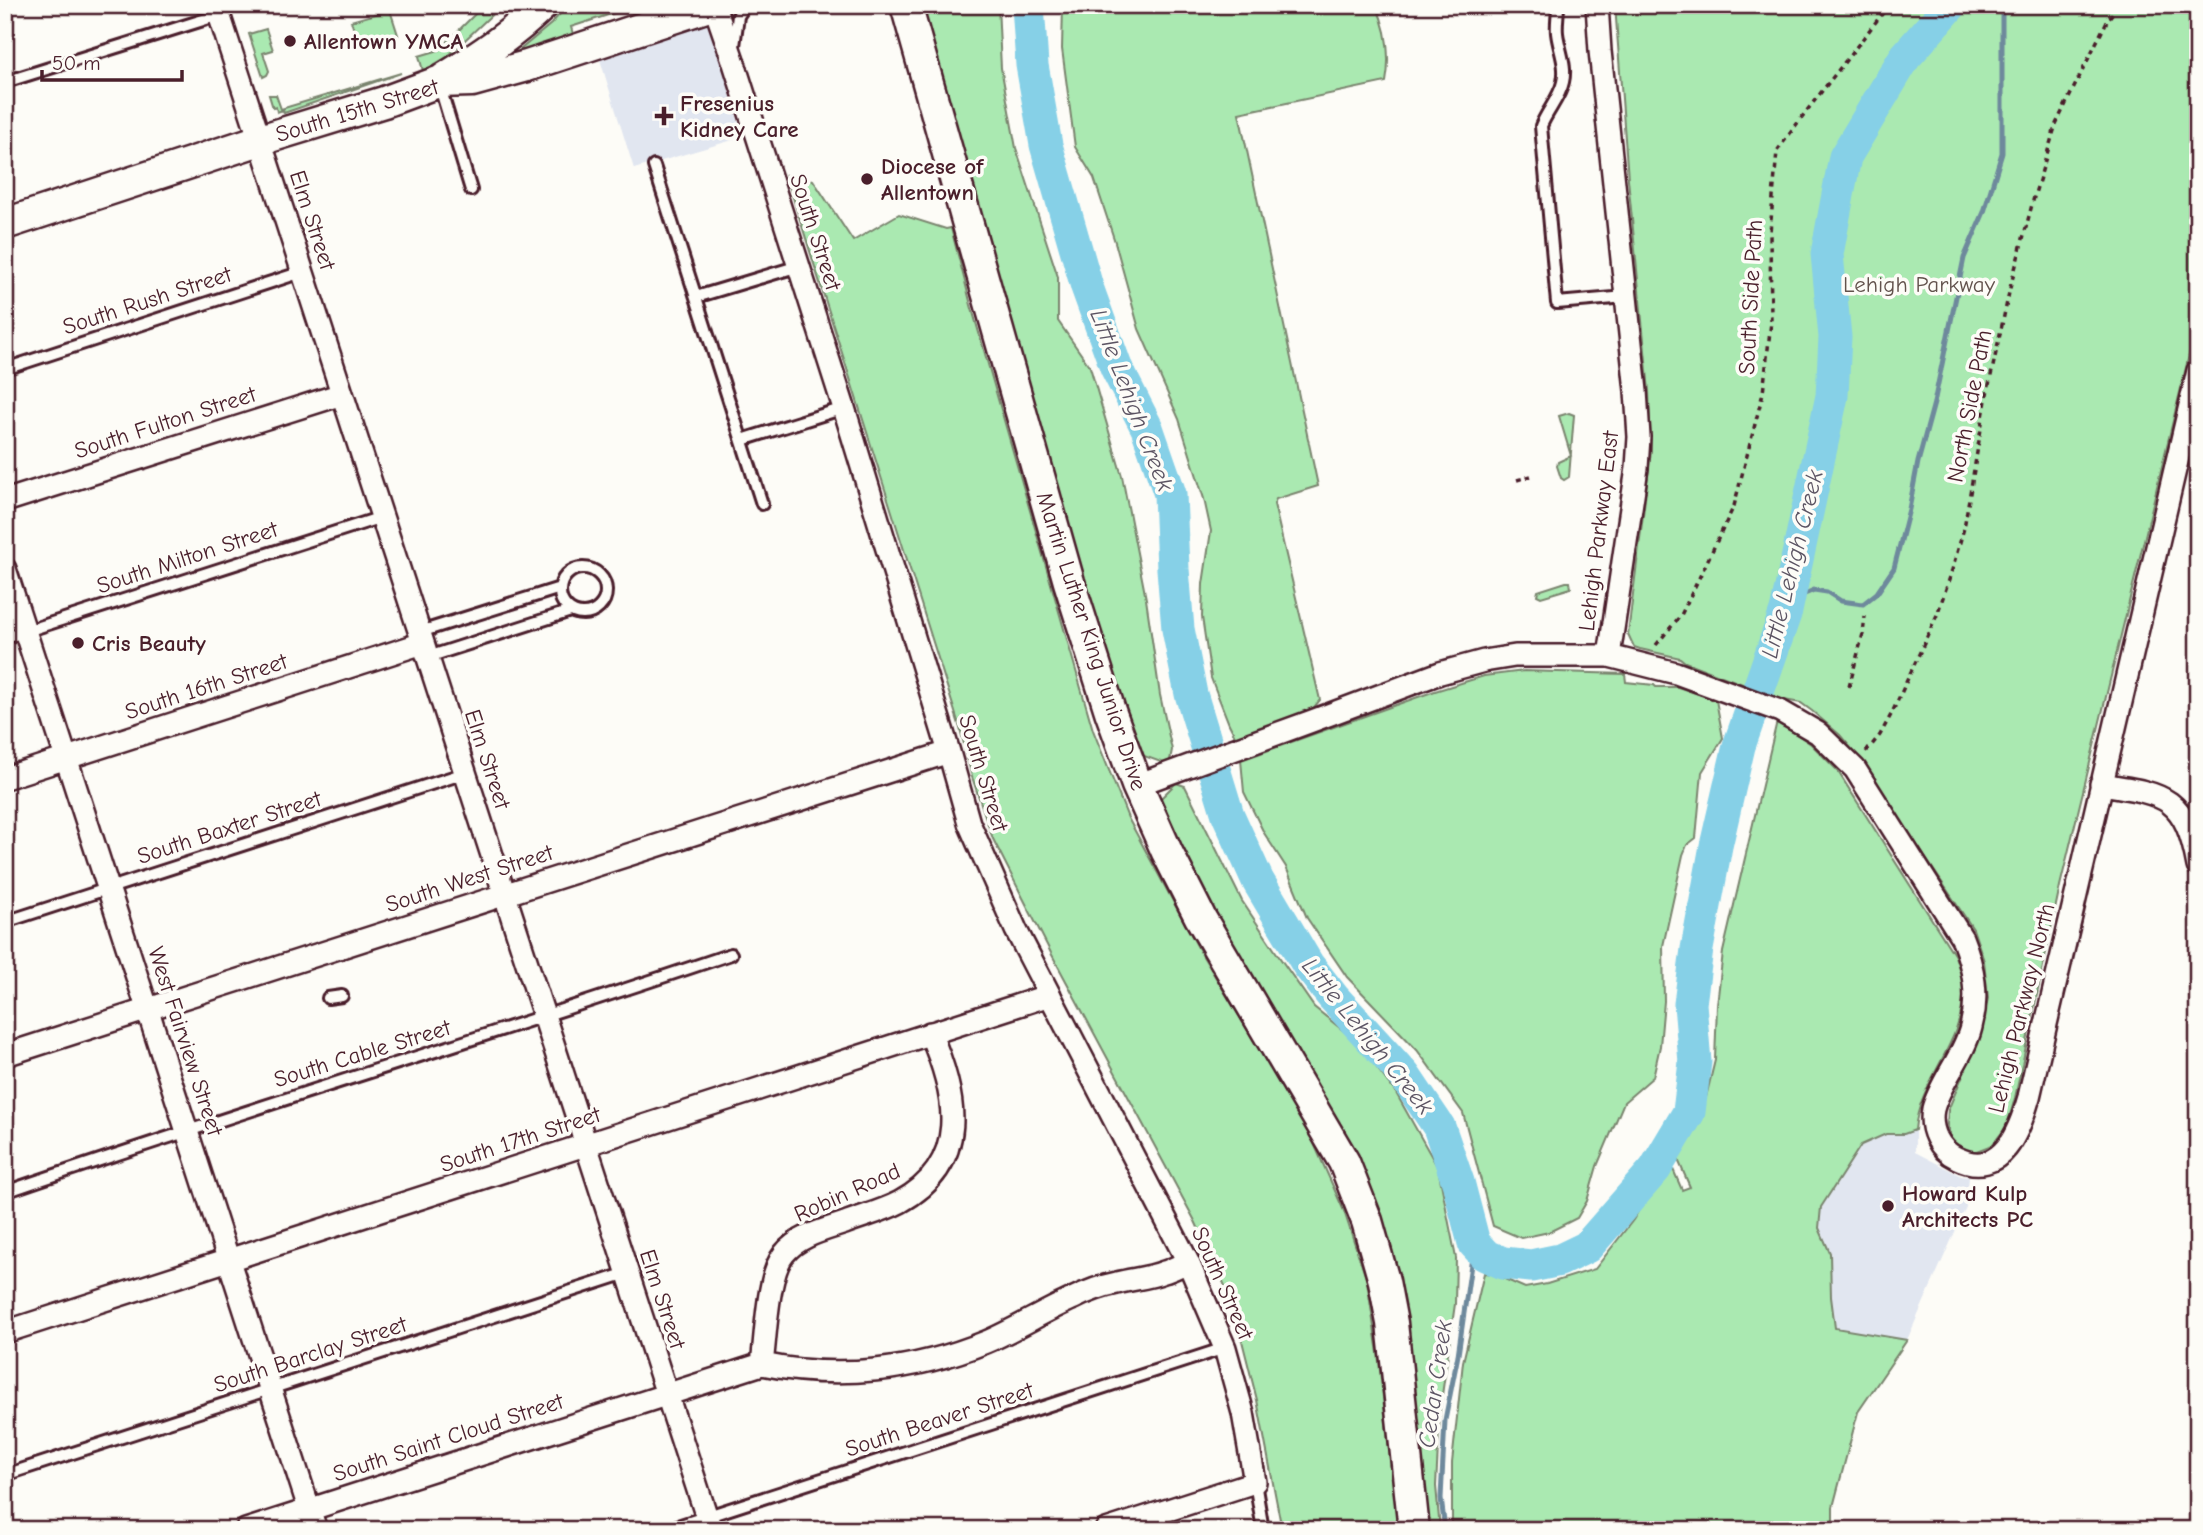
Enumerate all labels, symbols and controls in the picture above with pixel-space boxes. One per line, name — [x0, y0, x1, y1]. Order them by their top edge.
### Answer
place label: Allentown YMCA — [304, 28, 463, 55]
marker: Allentown YMCA — [282, 33, 298, 49]
scale bar — [42, 38, 182, 82]
text: 50 m — [52, 51, 101, 75]
street label: South 15th Street — [272, 72, 443, 148]
place label: Fresenius Kidney Care — [680, 90, 798, 143]
marker: Fresenius Kidney Care — [654, 106, 674, 126]
place label: Diocese of Allentown — [881, 153, 985, 206]
street label: Elm Street — [284, 167, 342, 275]
street label: South Street — [784, 171, 847, 295]
marker: Diocese of Allentown — [859, 171, 875, 187]
street label: South Side Path — [1733, 219, 1768, 375]
street label: South Rush Street — [59, 260, 236, 340]
park label: Lehigh Parkway — [1843, 271, 1996, 298]
water label: Little Lehigh Creek — [1084, 305, 1180, 495]
street label: North Side Path — [1941, 327, 1998, 485]
street label: South Fulton Street — [71, 380, 261, 465]
street label: Lehigh Parkway East — [1573, 428, 1624, 633]
water label: Little Lehigh Creek — [1755, 467, 1829, 661]
street label: Martin Luther King Junior Drive — [1030, 489, 1153, 794]
street label: South Milton Street — [93, 515, 282, 599]
place label: Cris Beauty — [92, 630, 206, 657]
marker: Cris Beauty — [70, 635, 86, 651]
street label: South 16th Street — [122, 647, 292, 725]
street label: Elm Street — [459, 706, 517, 814]
street label: South Street — [953, 711, 1015, 836]
street label: South Baxter Street — [134, 785, 326, 870]
street label: South West Street — [382, 838, 558, 918]
street label: Lehigh Parkway North — [1982, 901, 2061, 1116]
street label: West Fairview Street — [142, 943, 229, 1140]
water label: Little Lehigh Creek — [1296, 952, 1440, 1120]
street label: South Cable Street — [271, 1013, 455, 1093]
street label: South 17th Street — [436, 1100, 605, 1178]
street label: Robin Road — [790, 1157, 904, 1228]
place label: Howard Kulp Architects PC — [1902, 1180, 2033, 1233]
marker: Howard Kulp Architects PC — [1880, 1198, 1896, 1214]
street label: South Street — [1186, 1223, 1260, 1345]
street label: Elm Street — [634, 1246, 692, 1354]
street label: South Barclay Street — [210, 1310, 411, 1398]
water label: Cedar Creek — [1412, 1318, 1458, 1450]
street label: South Beaver Street — [842, 1376, 1038, 1463]
street label: South Saint Cloud Street — [330, 1387, 568, 1487]

